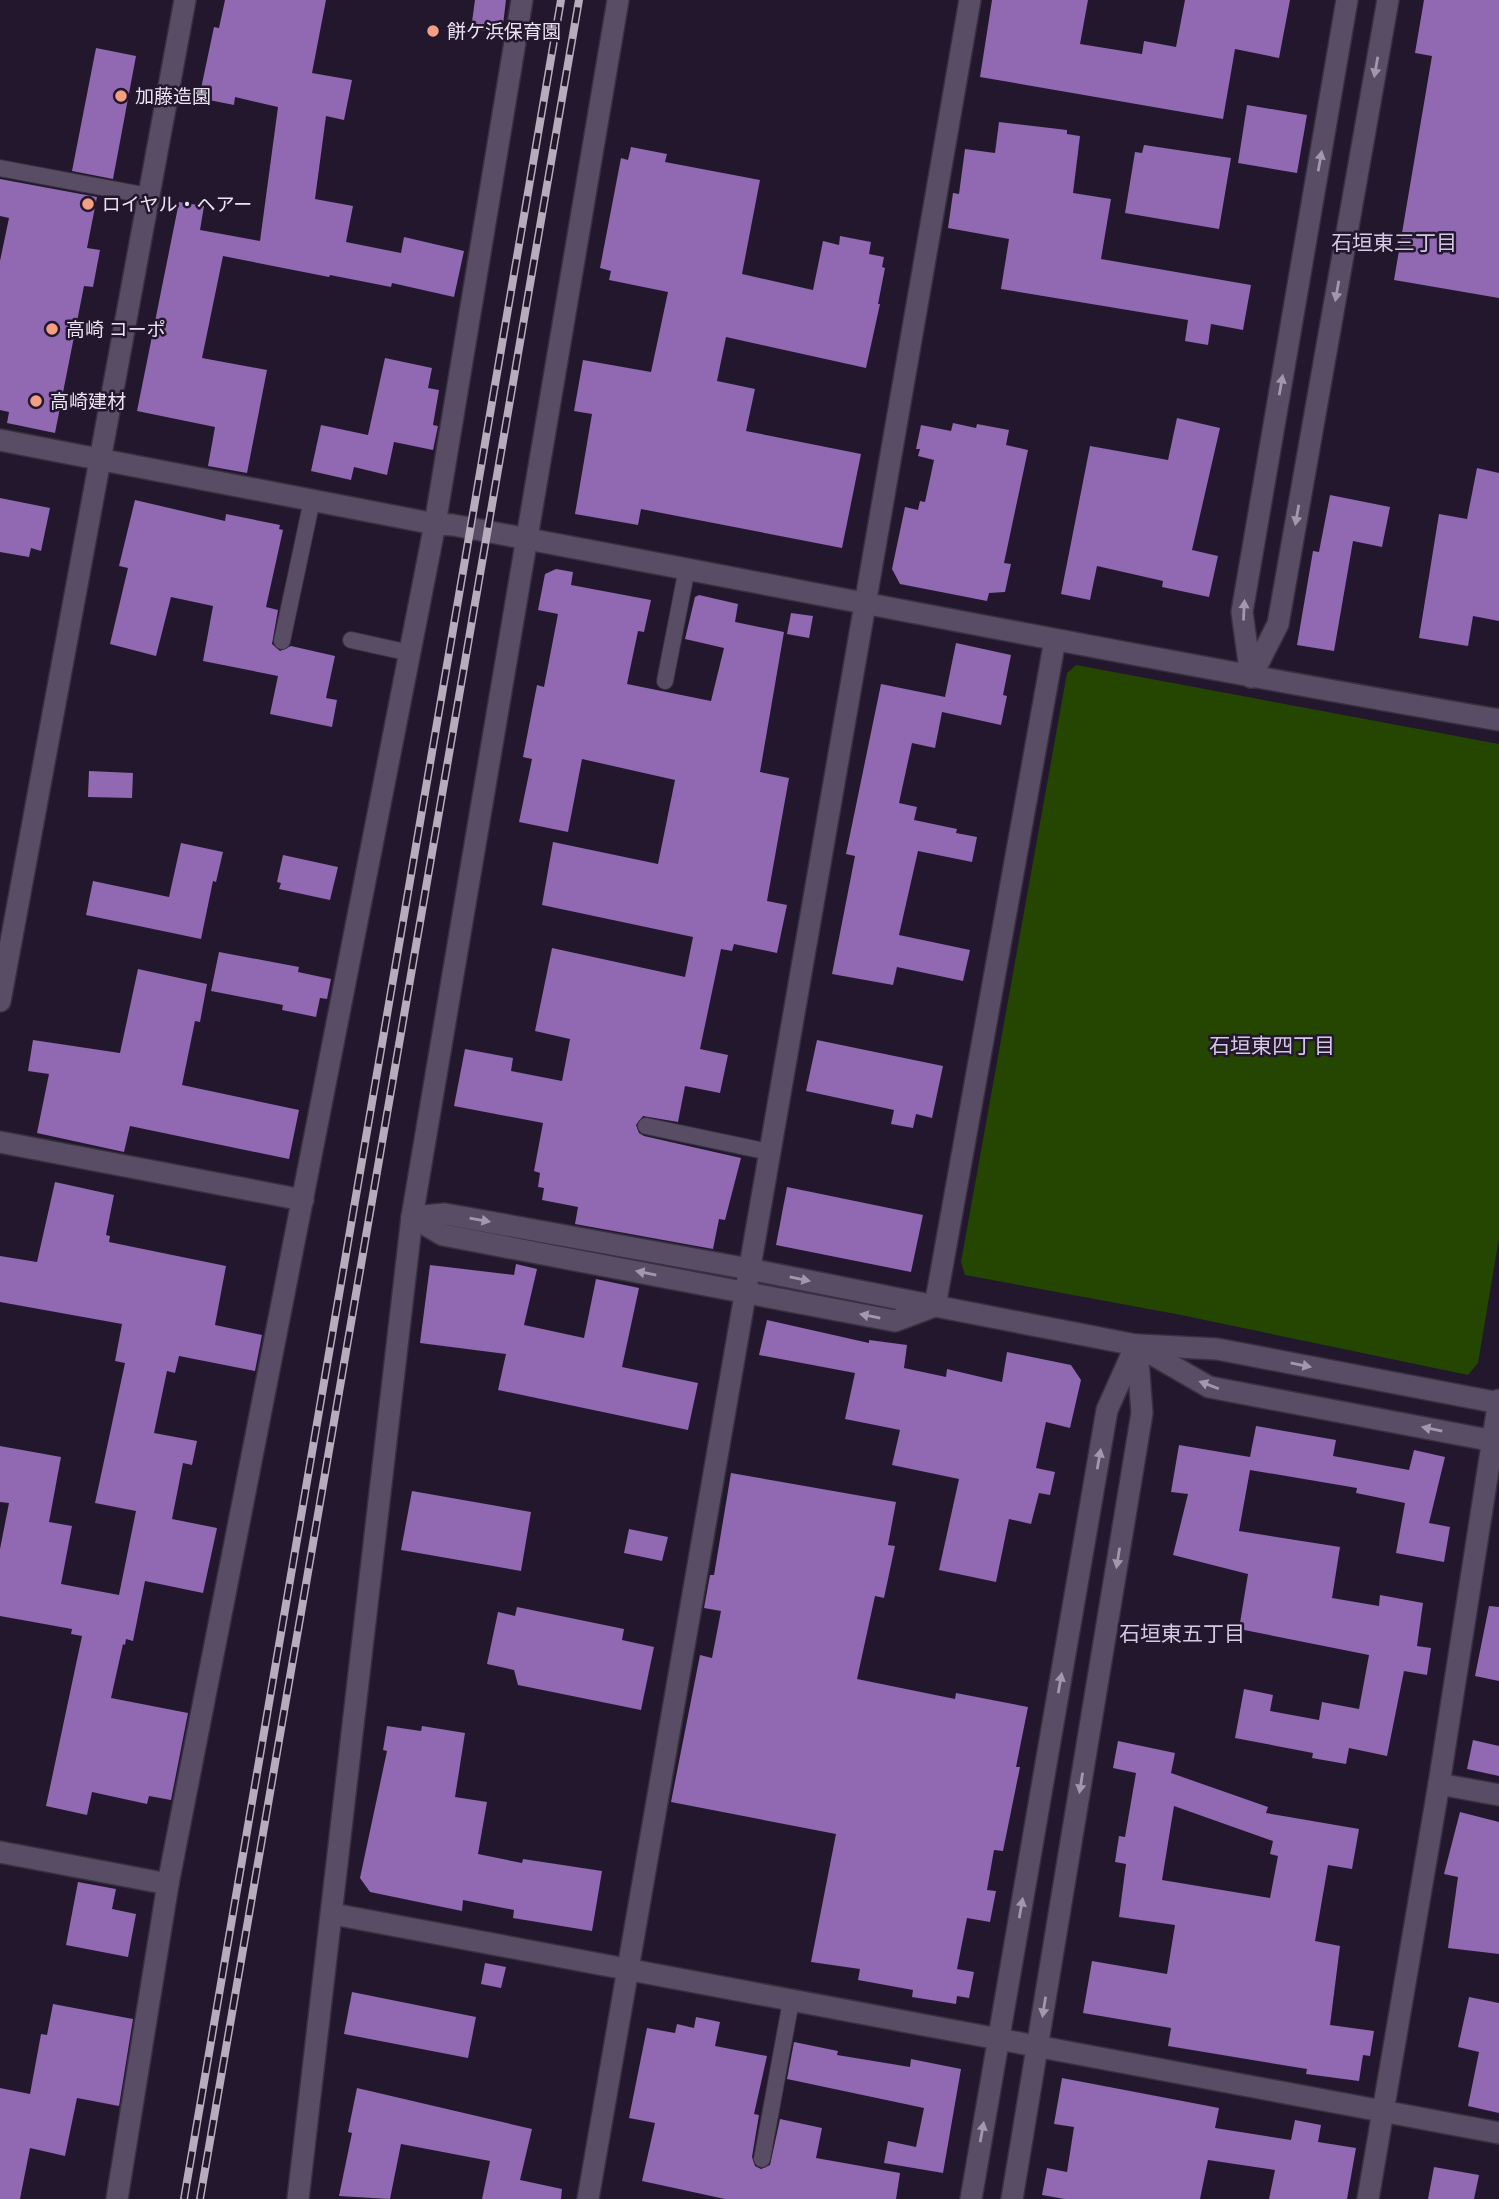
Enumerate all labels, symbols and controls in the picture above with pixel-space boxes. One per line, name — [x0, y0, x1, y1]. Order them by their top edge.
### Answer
place label: 餅ケ浜保育園 — [447, 19, 561, 42]
marker: 餅ケ浜保育園 — [425, 23, 441, 39]
one-way arrow — [1370, 56, 1381, 78]
place label: 加藤造園 — [135, 84, 211, 107]
marker: 加藤造園 — [113, 88, 129, 104]
one-way arrow — [1315, 150, 1326, 172]
place label: ロイヤル・ヘアー — [102, 192, 252, 215]
marker: ロイヤル・ヘアー — [80, 196, 96, 212]
district label: 石垣東三丁目 — [1331, 229, 1457, 255]
one-way arrow — [1331, 280, 1342, 302]
place label: 高崎 コーポ — [66, 317, 166, 340]
marker: 高崎 コーポ — [44, 321, 60, 337]
one-way arrow — [1276, 374, 1287, 396]
place label: 高崎建材 — [50, 389, 126, 412]
marker: 高崎建材 — [28, 393, 44, 409]
one-way arrow — [1291, 504, 1302, 526]
one-way arrow — [1239, 599, 1250, 621]
district label: 石垣東四丁目 — [1209, 1032, 1335, 1058]
one-way arrow — [469, 1215, 491, 1226]
one-way arrow — [635, 1268, 657, 1279]
one-way arrow — [789, 1274, 811, 1285]
one-way arrow — [859, 1311, 881, 1322]
one-way arrow — [1290, 1359, 1312, 1370]
one-way arrow — [1198, 1379, 1219, 1390]
one-way arrow — [1421, 1423, 1443, 1434]
one-way arrow — [1094, 1448, 1105, 1470]
one-way arrow — [1112, 1548, 1123, 1570]
district label: 石垣東五丁目 — [1119, 1620, 1245, 1646]
one-way arrow — [1055, 1672, 1066, 1694]
one-way arrow — [1075, 1772, 1086, 1794]
one-way arrow — [1016, 1896, 1027, 1918]
one-way arrow — [1038, 1997, 1049, 2019]
one-way arrow — [977, 2121, 988, 2143]

